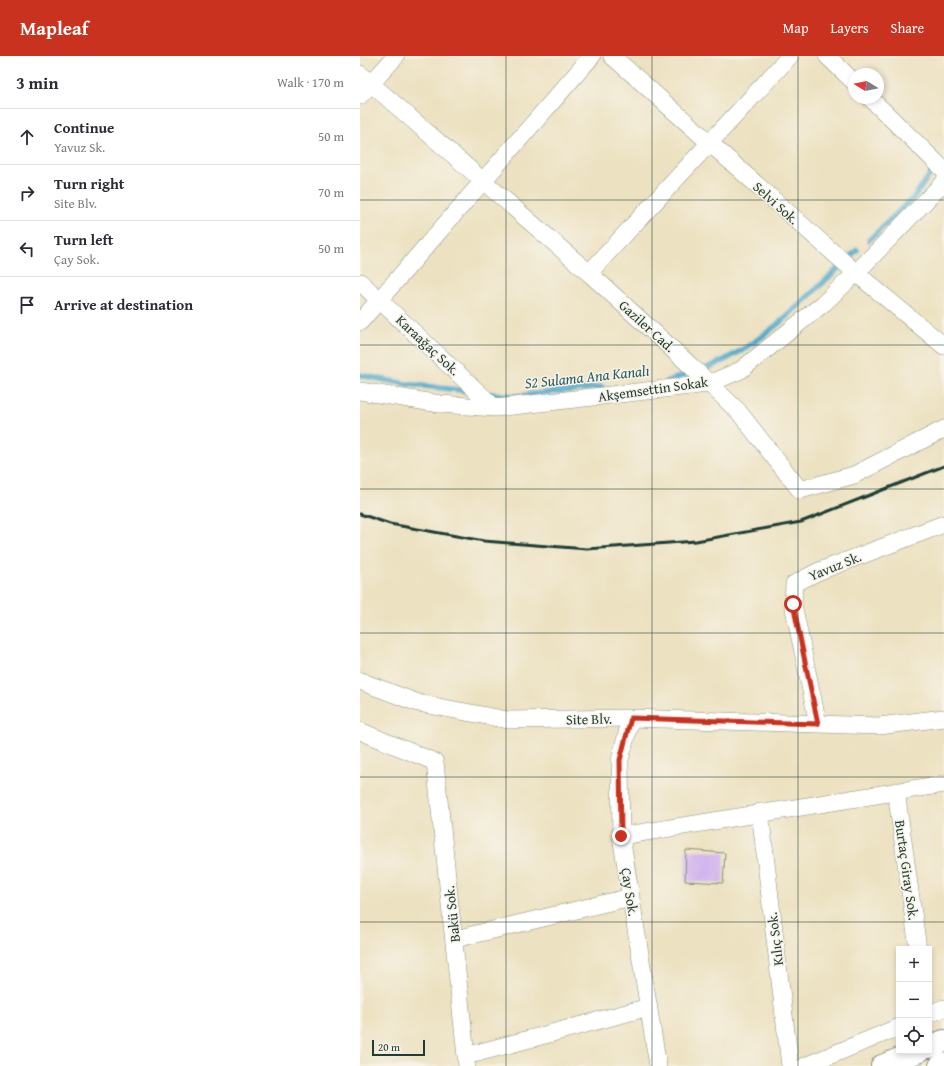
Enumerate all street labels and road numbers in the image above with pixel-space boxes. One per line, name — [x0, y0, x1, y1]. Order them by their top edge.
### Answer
street label: Selvi Sok. — [749, 177, 803, 229]
street label: Gaziler Cad. — [615, 295, 679, 357]
street label: Karaağaç Sok. — [392, 310, 464, 380]
street label: Akşemsettin Sokak — [597, 371, 710, 407]
street label: Yavuz Sk. — [806, 546, 864, 586]
street label: Site Blv. — [566, 709, 612, 729]
street label: Burtaç Giray Sok. — [890, 819, 924, 921]
street label: Çay Sok. — [616, 866, 644, 918]
street label: Bakü Sok. — [439, 885, 465, 943]
street label: Kılıç Sok. — [762, 911, 788, 967]

